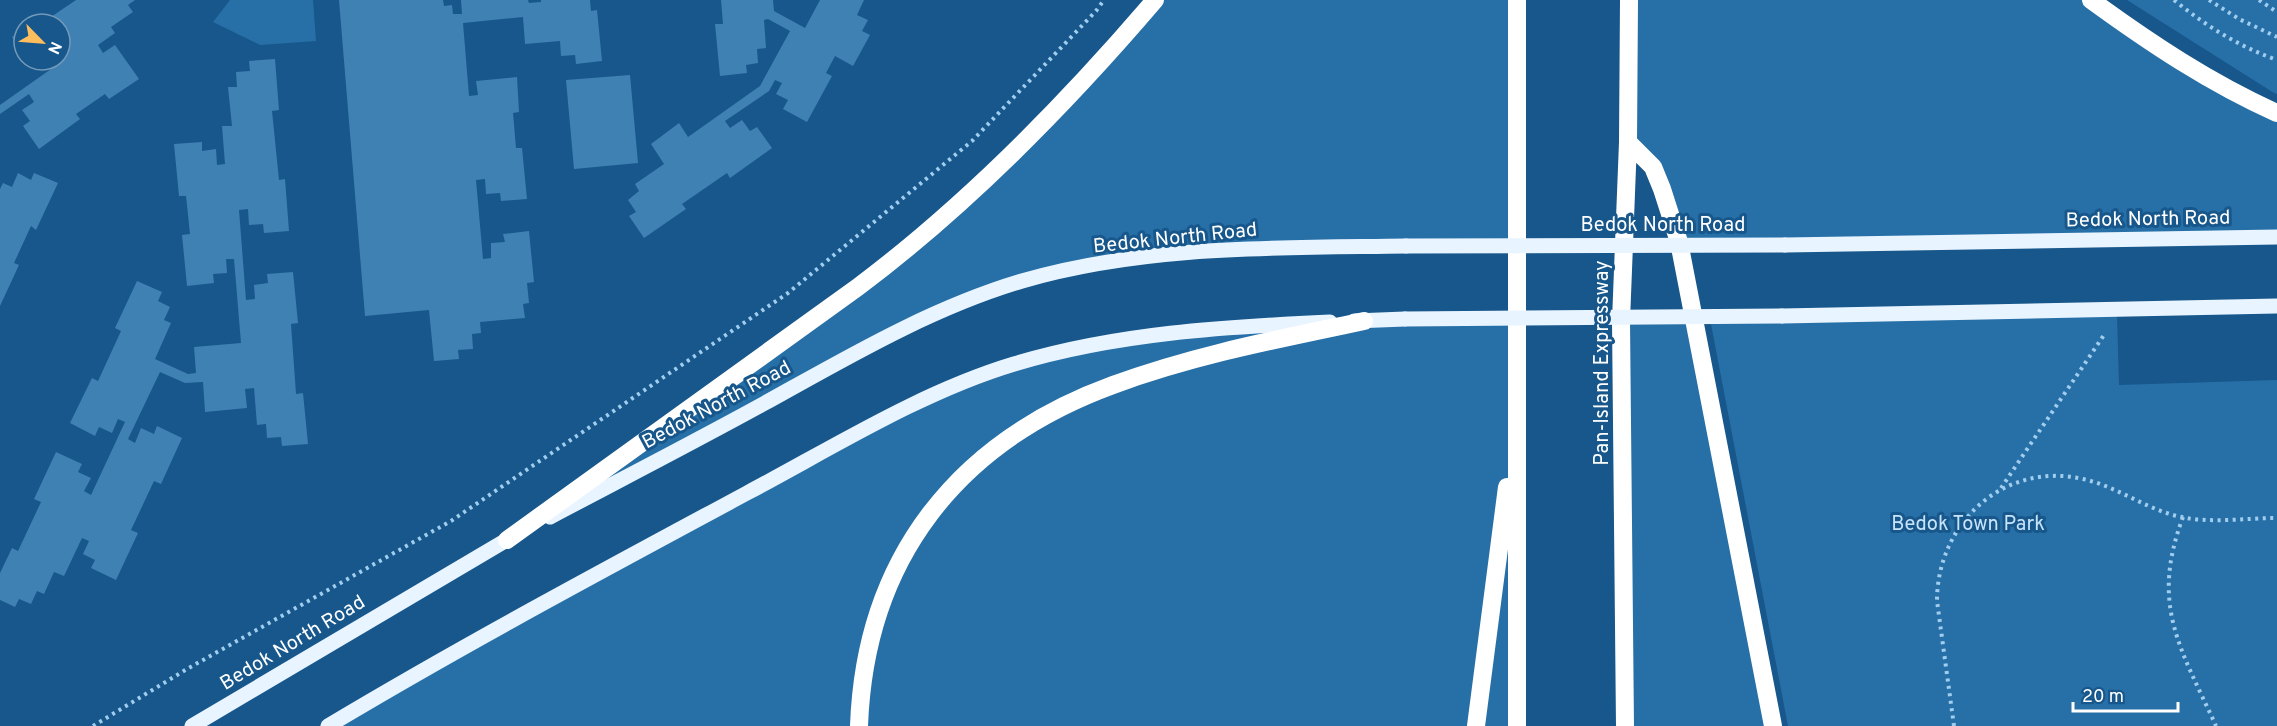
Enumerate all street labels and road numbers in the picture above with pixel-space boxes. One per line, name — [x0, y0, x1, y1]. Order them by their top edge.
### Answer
street label: Bedok North Road — [2065, 206, 2231, 234]
street label: Bedok North Road — [1581, 213, 1745, 239]
street label: Bedok North Road — [1092, 217, 1259, 261]
street label: Pan-Island Expressway — [1590, 260, 1616, 466]
street label: Bedok North Road — [638, 356, 796, 456]
street label: Bedok North Road — [216, 590, 370, 697]

